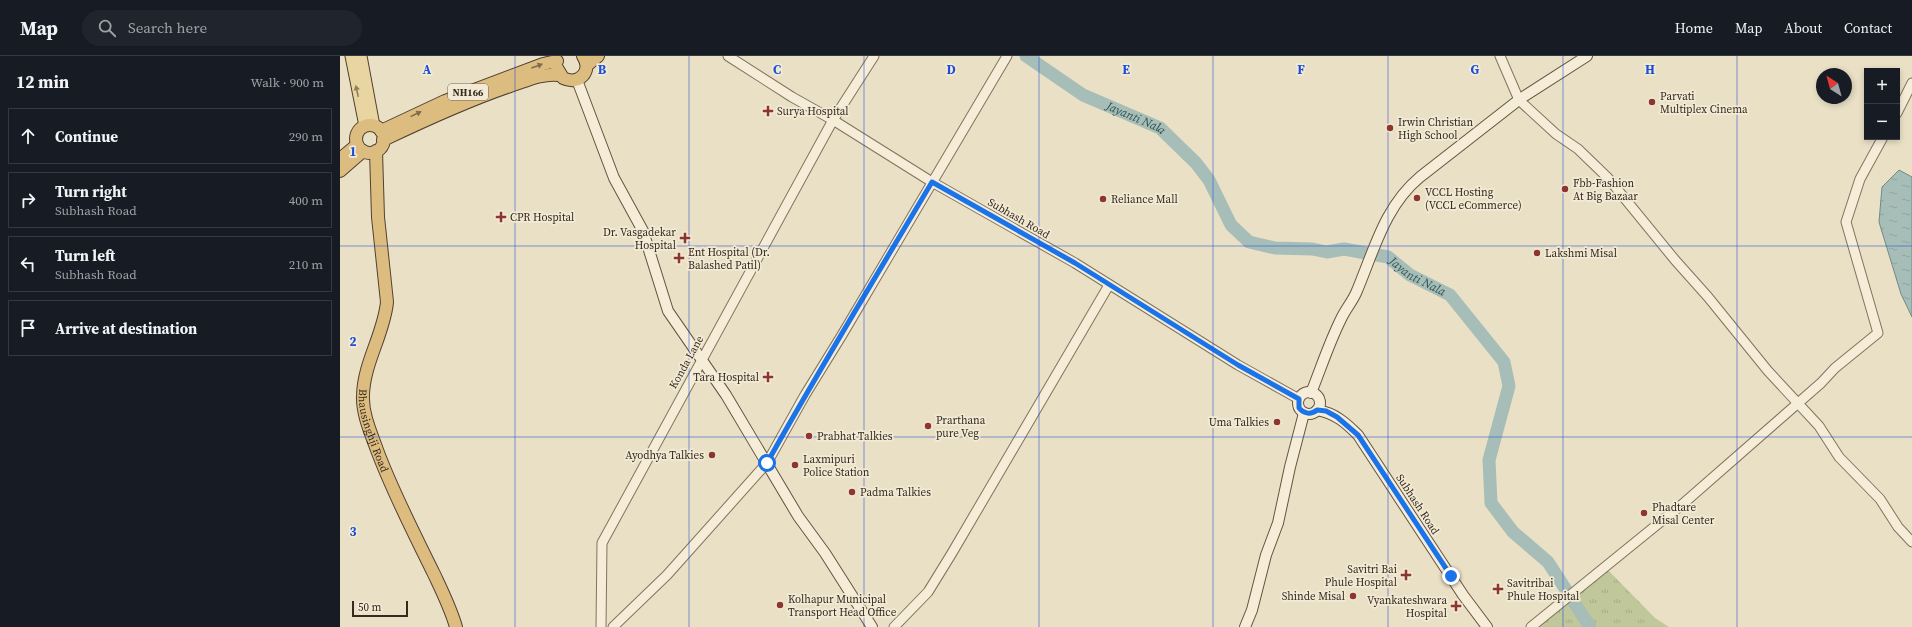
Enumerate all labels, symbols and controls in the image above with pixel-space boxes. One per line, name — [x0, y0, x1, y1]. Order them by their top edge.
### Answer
search box — [82, 10, 362, 46]
text: Map — [20, 15, 58, 41]
icon: search — [96, 17, 118, 39]
text: Search here — [128, 17, 207, 38]
text: Home — [1675, 18, 1713, 38]
text: Map — [1735, 18, 1762, 38]
text: About — [1784, 18, 1822, 38]
text: Contact — [1844, 18, 1892, 38]
text: A — [423, 61, 432, 78]
text: B — [598, 61, 607, 78]
text: C — [773, 61, 781, 78]
text: D — [946, 61, 956, 78]
text: E — [1122, 61, 1130, 78]
text: F — [1297, 61, 1305, 78]
text: G — [1471, 61, 1480, 78]
text: H — [1645, 61, 1655, 78]
one-way arrow — [531, 63, 543, 69]
north arrow — [1816, 68, 1852, 104]
map controls — [1864, 68, 1900, 140]
button: + — [1864, 68, 1900, 104]
text: 12 min — [16, 70, 69, 94]
text: Walk · 900 m — [251, 74, 324, 91]
road number: NH166 — [448, 84, 488, 100]
one-way arrow — [354, 85, 360, 97]
place label: Parvati Multiplex Cinema — [1660, 89, 1748, 117]
water label: Jayanti Nala — [1102, 97, 1170, 138]
marker: Parvati Multiplex Cinema — [1647, 97, 1657, 107]
place label: Surya Hospital — [777, 104, 849, 119]
button: − — [1864, 104, 1900, 140]
marker: Surya Hospital — [762, 105, 774, 117]
one-way arrow — [411, 111, 422, 117]
place label: Irwin Christian High School — [1398, 115, 1473, 143]
marker: Irwin Christian High School — [1385, 123, 1395, 133]
icon: ahead — [17, 125, 39, 147]
text: Continue — [55, 126, 118, 147]
text: 290 m — [289, 128, 323, 145]
text: 1 — [349, 143, 357, 160]
place label: Fbb-Fashion At Big Bazaar — [1573, 176, 1638, 204]
text: Turn right — [55, 181, 127, 202]
marker: Fbb-Fashion At Big Bazaar — [1560, 184, 1570, 194]
place label: VCCL Hosting (VCCL eCommerce) — [1425, 185, 1522, 213]
icon: right — [17, 189, 39, 211]
text: 400 m — [289, 192, 323, 209]
place label: Reliance Mall — [1111, 192, 1178, 207]
marker: VCCL Hosting (VCCL eCommerce) — [1412, 193, 1422, 203]
marker: Reliance Mall — [1098, 194, 1108, 204]
street label: Subhash Road — [985, 195, 1053, 243]
text: Subhash Road — [55, 202, 137, 219]
place label: CPR Hospital — [510, 210, 574, 225]
marker: CPR Hospital — [495, 211, 507, 223]
place label: Dr. Vasgadekar Hospital — [603, 225, 676, 253]
marker: Dr. Vasgadekar Hospital — [679, 232, 691, 244]
text: Turn left — [55, 245, 115, 266]
place label: Ent Hospital (Dr. Balashed Patil) — [688, 245, 770, 273]
place label: Lakshmi Misal — [1545, 246, 1617, 261]
marker: Lakshmi Misal — [1532, 248, 1542, 258]
marker: Ent Hospital (Dr. Balashed Patil) — [673, 252, 685, 264]
water label: Jayanti Nala — [1384, 252, 1449, 300]
icon: left — [17, 253, 39, 275]
text: 210 m — [289, 256, 323, 273]
text: Subhash Road — [55, 266, 137, 283]
icon: arrive — [17, 317, 39, 339]
text: Arrive at destination — [55, 318, 197, 339]
text: 2 — [349, 333, 357, 350]
street label: Konda Lane — [666, 333, 707, 391]
place label: Tara Hospital — [693, 370, 759, 385]
marker: Tara Hospital — [762, 371, 774, 383]
street label: Bhausinghji Road — [355, 388, 392, 475]
place label: Prarthana pure Veg — [936, 413, 986, 441]
place label: Uma Talkies — [1209, 415, 1269, 430]
marker: Uma Talkies — [1272, 417, 1282, 427]
marker: Prarthana pure Veg — [923, 421, 933, 431]
place label: Prabhat Talkies — [817, 429, 893, 444]
marker: Prabhat Talkies — [804, 431, 814, 441]
place label: Ayodhya Talkies — [625, 448, 704, 463]
marker: Ayodhya Talkies — [707, 450, 717, 460]
place label: Laxmipuri Police Station — [803, 452, 870, 480]
route start — [758, 454, 776, 472]
marker: Laxmipuri Police Station — [790, 460, 800, 470]
street label: Subhash Road — [1392, 471, 1443, 538]
place label: Padma Talkies — [860, 485, 931, 500]
marker: Padma Talkies — [847, 487, 857, 497]
place label: Phadtare Misal Center — [1652, 500, 1715, 528]
marker: Phadtare Misal Center — [1639, 508, 1649, 518]
text: 3 — [349, 523, 357, 540]
place label: Savitri Bai Phule Hospital — [1325, 562, 1397, 590]
route end — [1442, 567, 1460, 585]
marker: Savitri Bai Phule Hospital — [1400, 569, 1412, 581]
place label: Savitribai Phule Hospital — [1507, 576, 1579, 604]
marker: Savitribai Phule Hospital — [1492, 583, 1504, 595]
place label: Shinde Misal — [1282, 589, 1345, 604]
marker: Shinde Misal — [1348, 591, 1358, 601]
place label: Kolhapur Municipal Transport Head Office — [788, 592, 897, 620]
place label: Vyankateshwara Hospital — [1367, 593, 1447, 621]
scale bar — [352, 599, 408, 618]
text: 50 m — [358, 600, 381, 615]
marker: Kolhapur Municipal Transport Head Office — [775, 600, 785, 610]
marker: Vyankateshwara Hospital — [1450, 600, 1462, 612]

